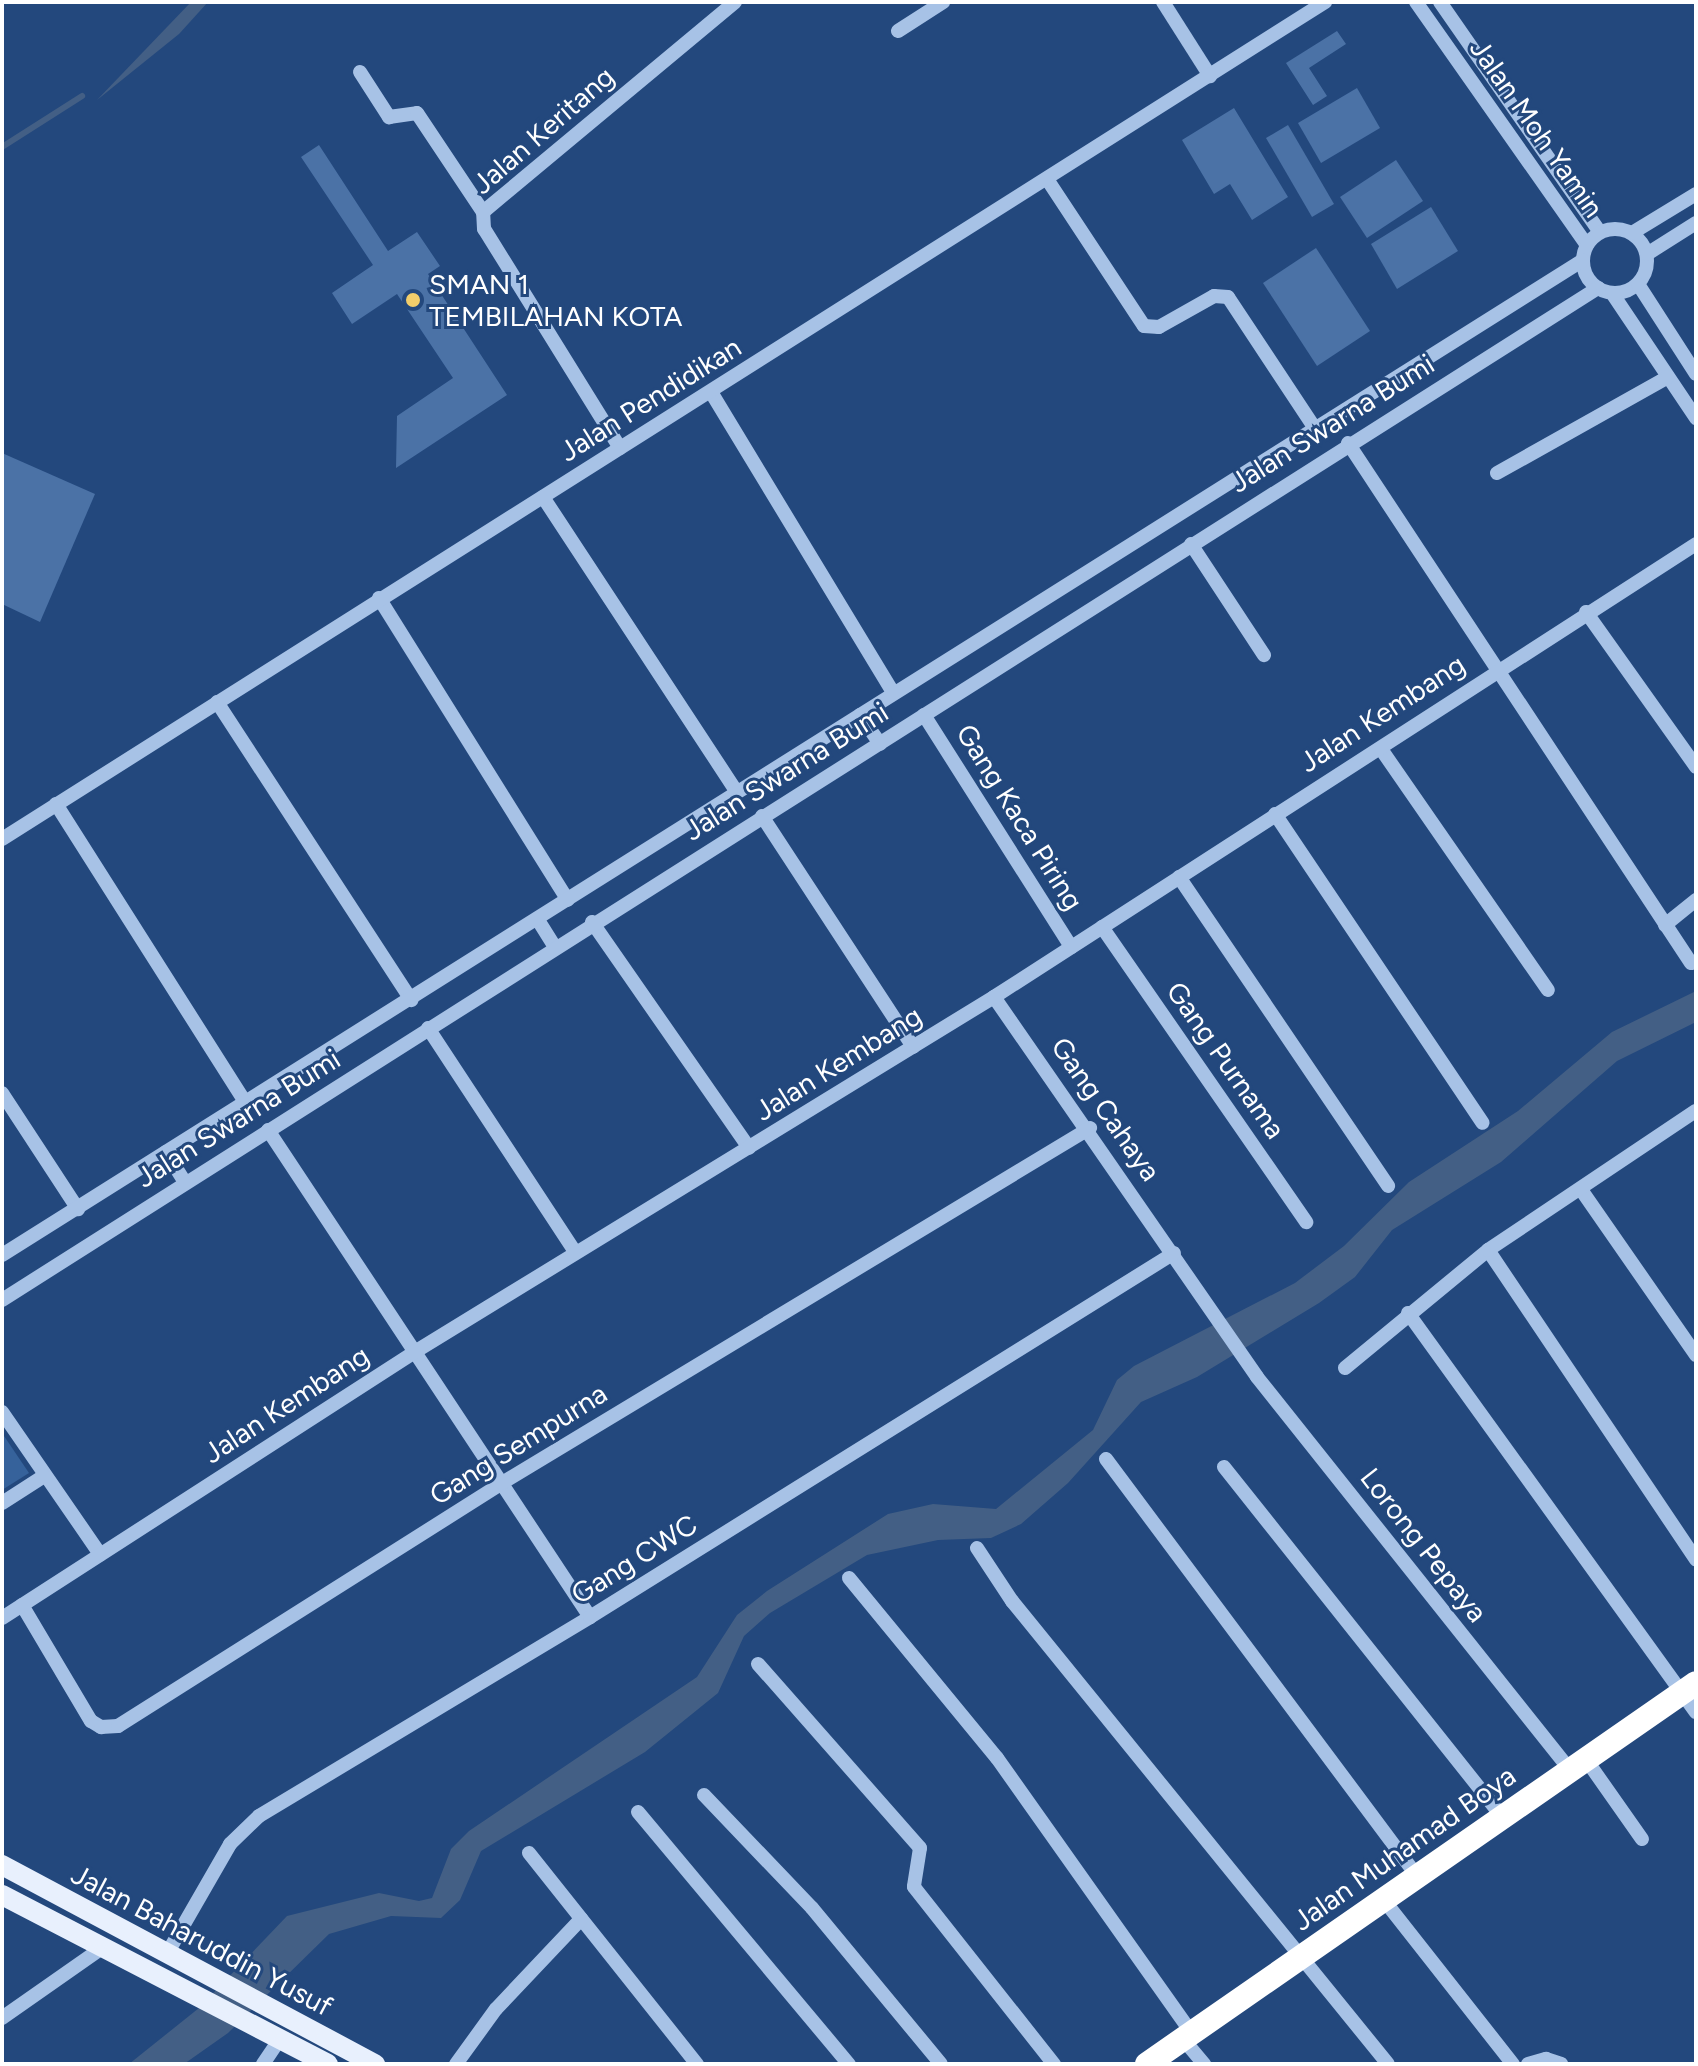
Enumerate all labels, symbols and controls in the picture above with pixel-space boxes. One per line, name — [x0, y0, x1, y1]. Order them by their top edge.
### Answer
street label: Jalan Moh Yamin — [1463, 33, 1611, 223]
street label: Jalan Keritang — [465, 59, 621, 201]
place label: SMAN 1 TEMBILAHAN KOTA — [429, 267, 683, 333]
marker: SMAN 1 TEMBILAHAN KOTA — [404, 291, 422, 309]
street label: Jalan Pendidikan — [553, 330, 747, 468]
street label: Jalan Swarna Bumi — [1224, 347, 1440, 499]
street label: Jalan Kembang — [1293, 647, 1471, 779]
street label: Jalan Swarna Bumi — [678, 695, 894, 847]
street label: Gang Kaca Piring — [949, 718, 1091, 916]
street label: Gang Purnama — [1160, 975, 1292, 1145]
street label: Jalan Kembang — [748, 998, 928, 1128]
street label: Gang Cahaya — [1044, 1031, 1168, 1187]
street label: Jalan Swarna Bumi — [130, 1042, 346, 1194]
street label: Jalan Kembang — [197, 1338, 375, 1470]
street label: Gang Sempurna — [423, 1376, 613, 1512]
street label: Lorong Pepaya — [1354, 1461, 1494, 1629]
street label: Gang CWC — [565, 1507, 703, 1611]
street label: Jalan Muhamad Boya — [1286, 1759, 1522, 1937]
street label: Jalan Baharuddin Yusuf — [66, 1857, 338, 2023]

